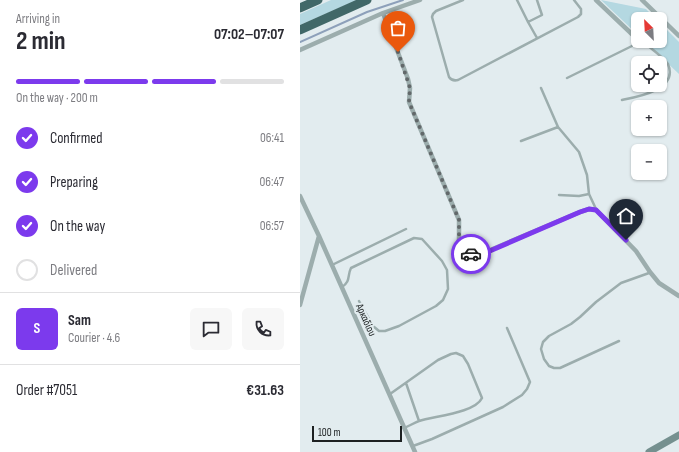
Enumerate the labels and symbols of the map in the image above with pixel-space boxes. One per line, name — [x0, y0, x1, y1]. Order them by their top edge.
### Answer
pin — [381, 11, 415, 52]
north arrow — [631, 12, 667, 48]
pin — [609, 199, 643, 240]
courier — [451, 234, 491, 274]
street label: Αρκαδίου — [353, 301, 379, 339]
scale bar — [312, 424, 402, 443]

